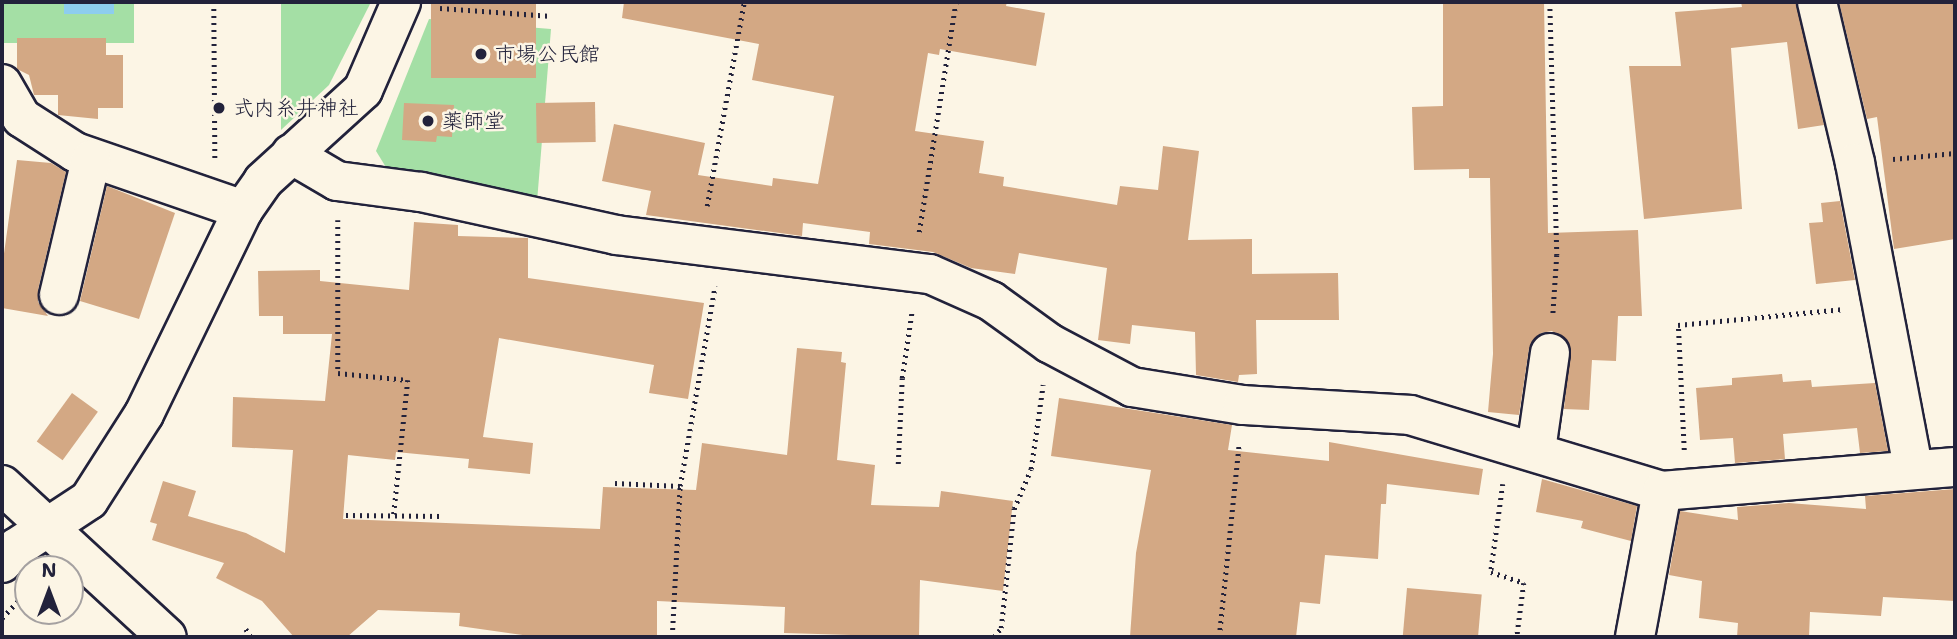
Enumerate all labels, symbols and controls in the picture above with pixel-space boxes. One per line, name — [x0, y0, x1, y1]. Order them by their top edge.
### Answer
place label: 市場公民館 — [495, 41, 600, 67]
marker: 市場公民館 — [473, 46, 489, 62]
place label: 式内糸井神社 — [233, 95, 359, 121]
marker: 式内糸井神社 — [211, 100, 227, 116]
place label: 薬師堂 — [442, 108, 505, 134]
marker: 薬師堂 — [420, 113, 436, 129]
north arrow — [14, 555, 84, 625]
text: N — [41, 558, 57, 583]

